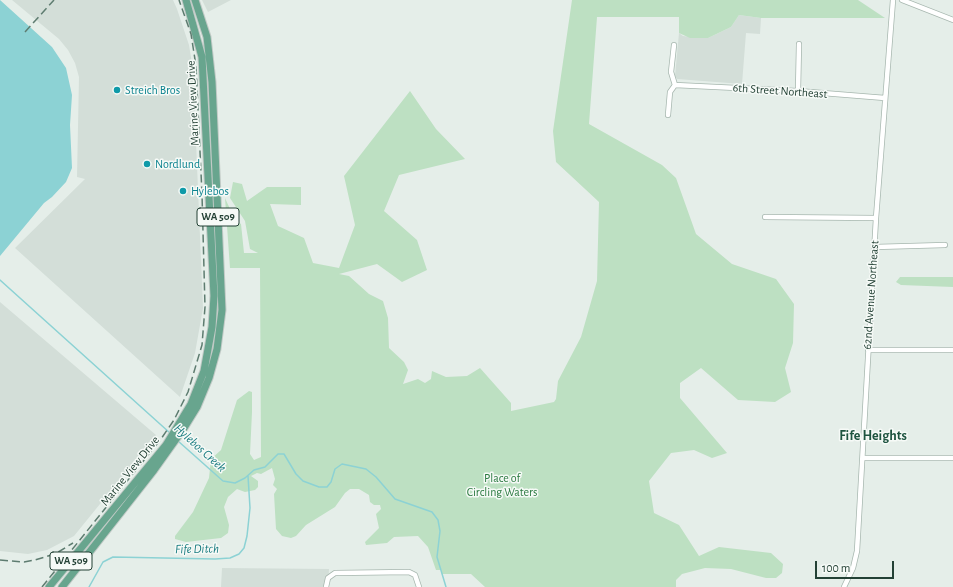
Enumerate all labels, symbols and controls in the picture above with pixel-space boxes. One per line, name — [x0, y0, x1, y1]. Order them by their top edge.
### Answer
street label: Marine View Drive — [184, 60, 202, 146]
street label: 6th Street Northeast — [732, 81, 828, 101]
place label: Streich Bros — [125, 83, 180, 97]
marker: Streich Bros — [112, 85, 122, 95]
place label: Nordlund — [155, 157, 200, 171]
marker: Nordlund — [142, 159, 152, 169]
place label: Hylebos — [191, 184, 229, 198]
marker: Hylebos — [178, 186, 188, 196]
road number: WA 509 — [197, 208, 239, 226]
street label: 62nd Avenue Northeast — [860, 240, 882, 350]
water label: Hylebos Creek — [171, 420, 229, 476]
district label: Fife Heights — [839, 428, 907, 444]
street label: Marine View Drive — [98, 433, 162, 509]
park label: Place of Circling Waters — [467, 471, 537, 499]
water label: Fife Ditch — [175, 541, 219, 557]
road number: WA 509 — [50, 552, 92, 570]
scale bar — [817, 553, 896, 579]
text: 100 m — [822, 562, 850, 574]

